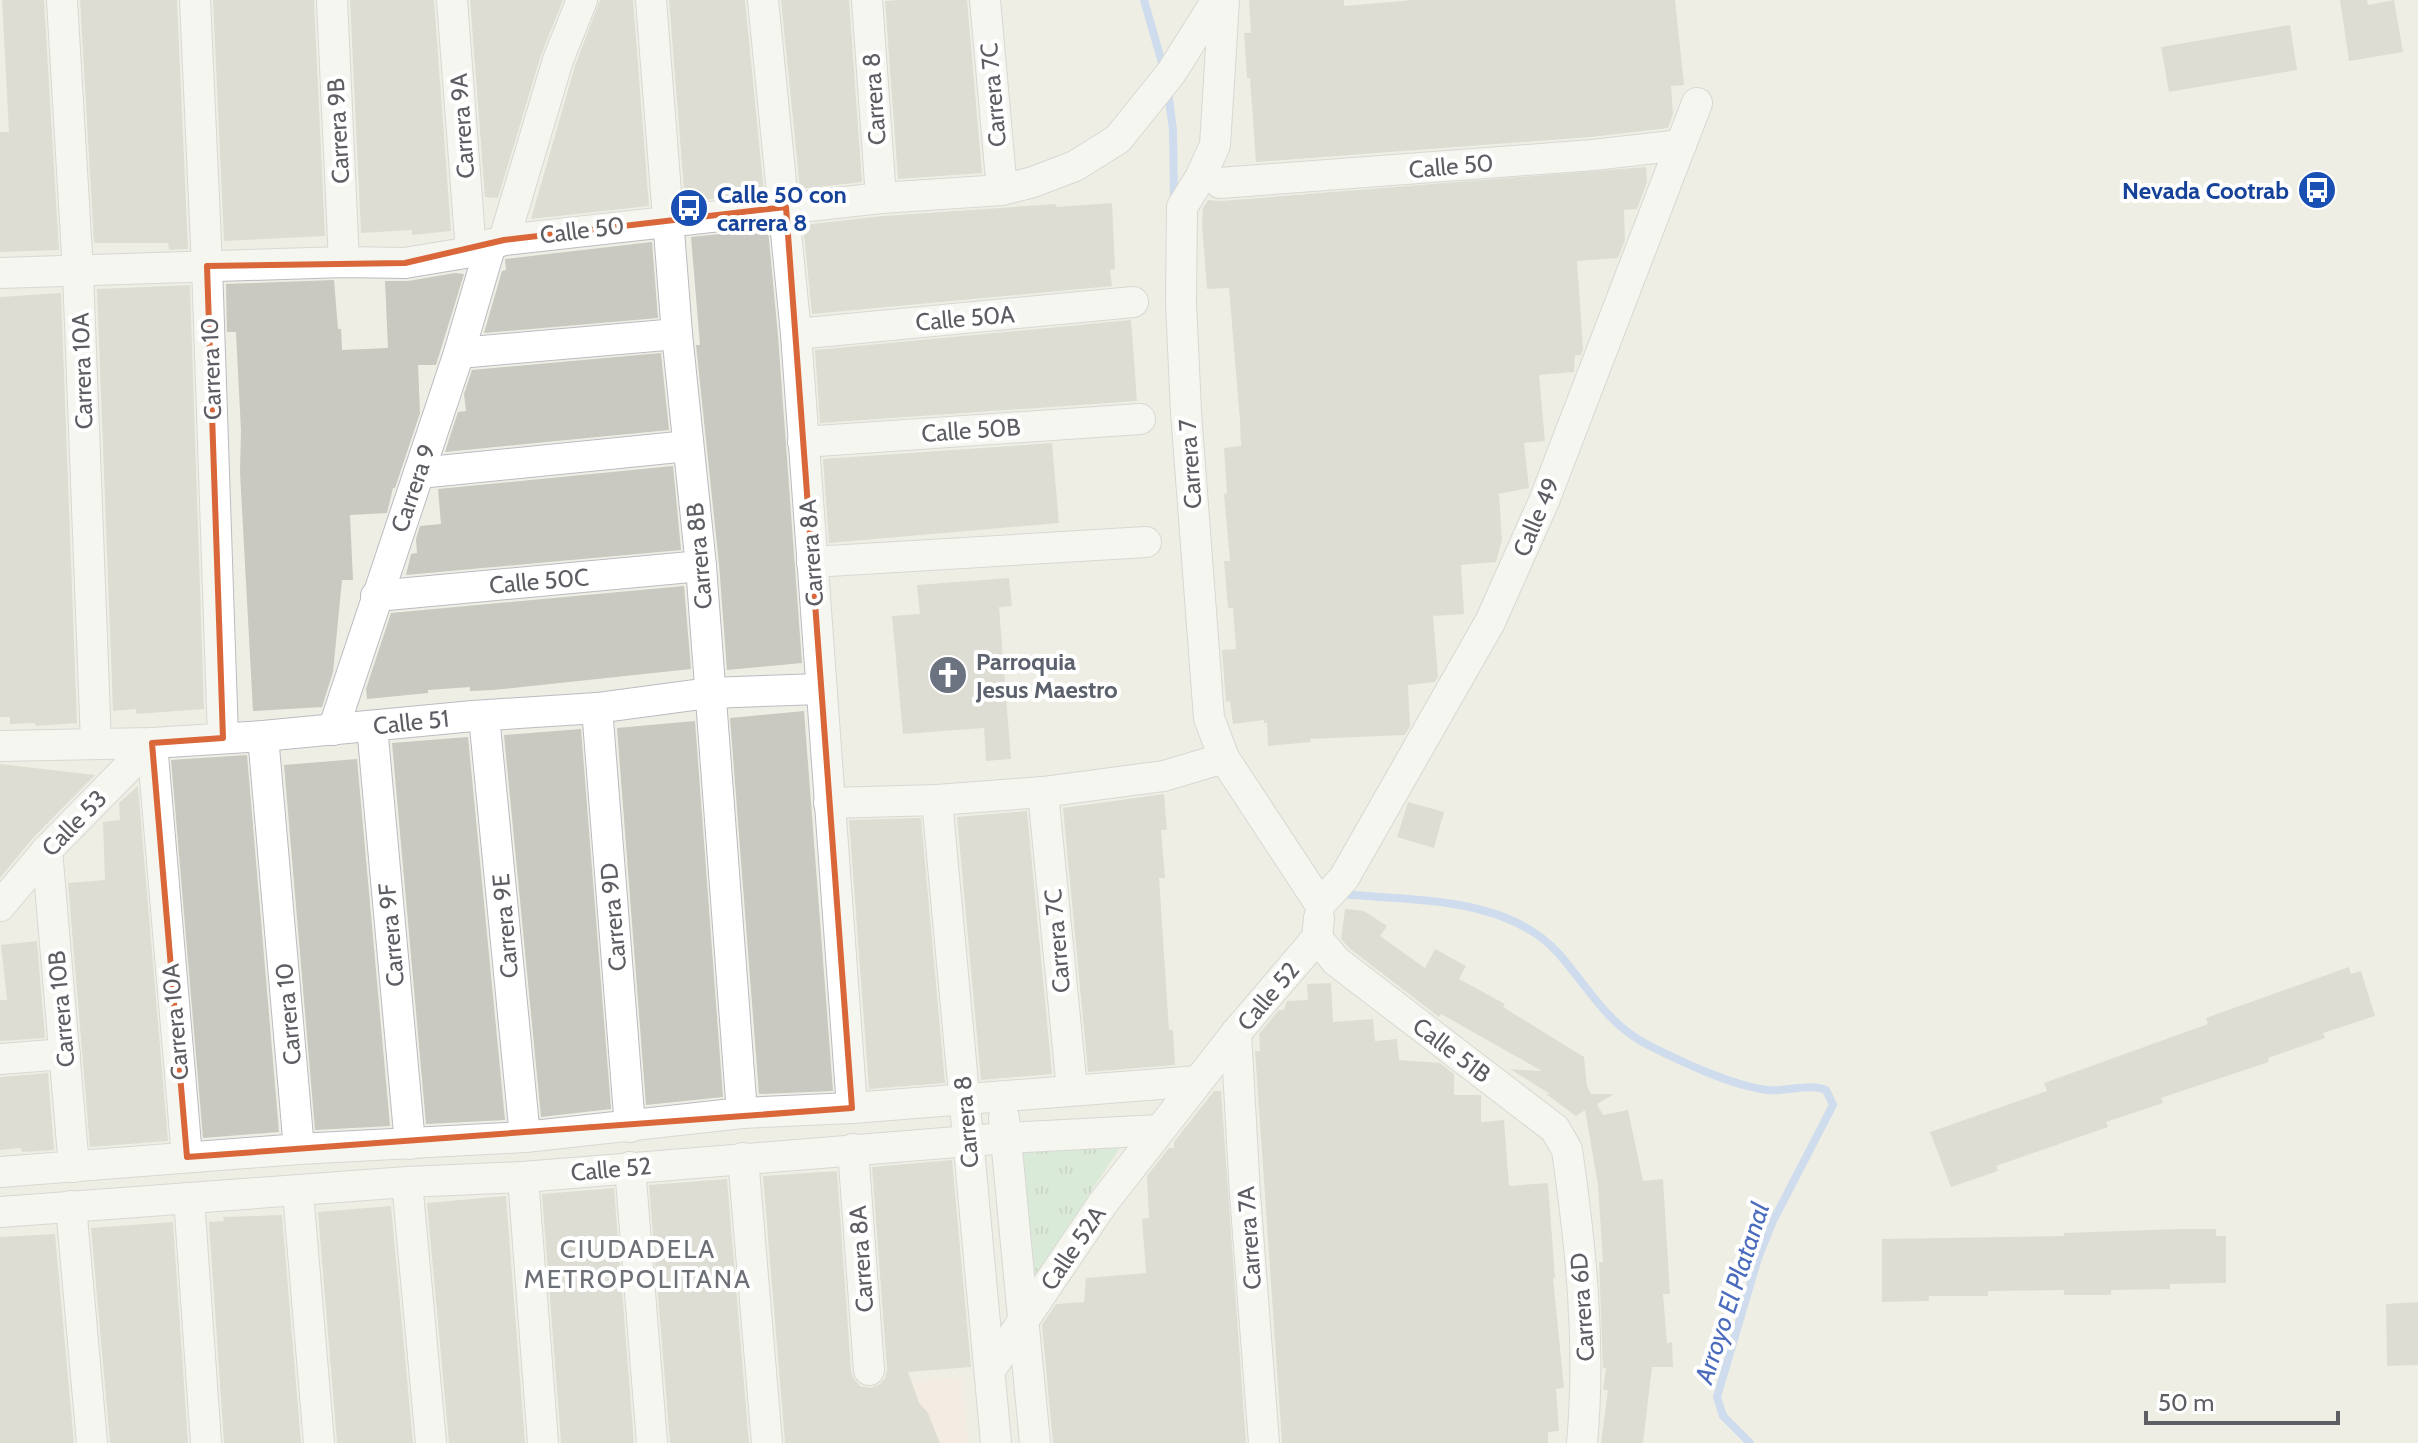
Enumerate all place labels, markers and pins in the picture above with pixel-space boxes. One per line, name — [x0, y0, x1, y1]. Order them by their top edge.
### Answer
bus stop icon: Nevada Cootrab — [2296, 169, 2338, 211]
place label: Nevada Cootrab — [2122, 176, 2289, 205]
place label: Calle 50 con carrera 8 — [717, 180, 847, 237]
bus stop icon: Calle 50 con carrera 8 — [668, 187, 710, 229]
place label: Parroquia Jesus Maestro — [975, 647, 1118, 704]
church icon: Parroquia Jesus Maestro — [927, 654, 969, 696]

